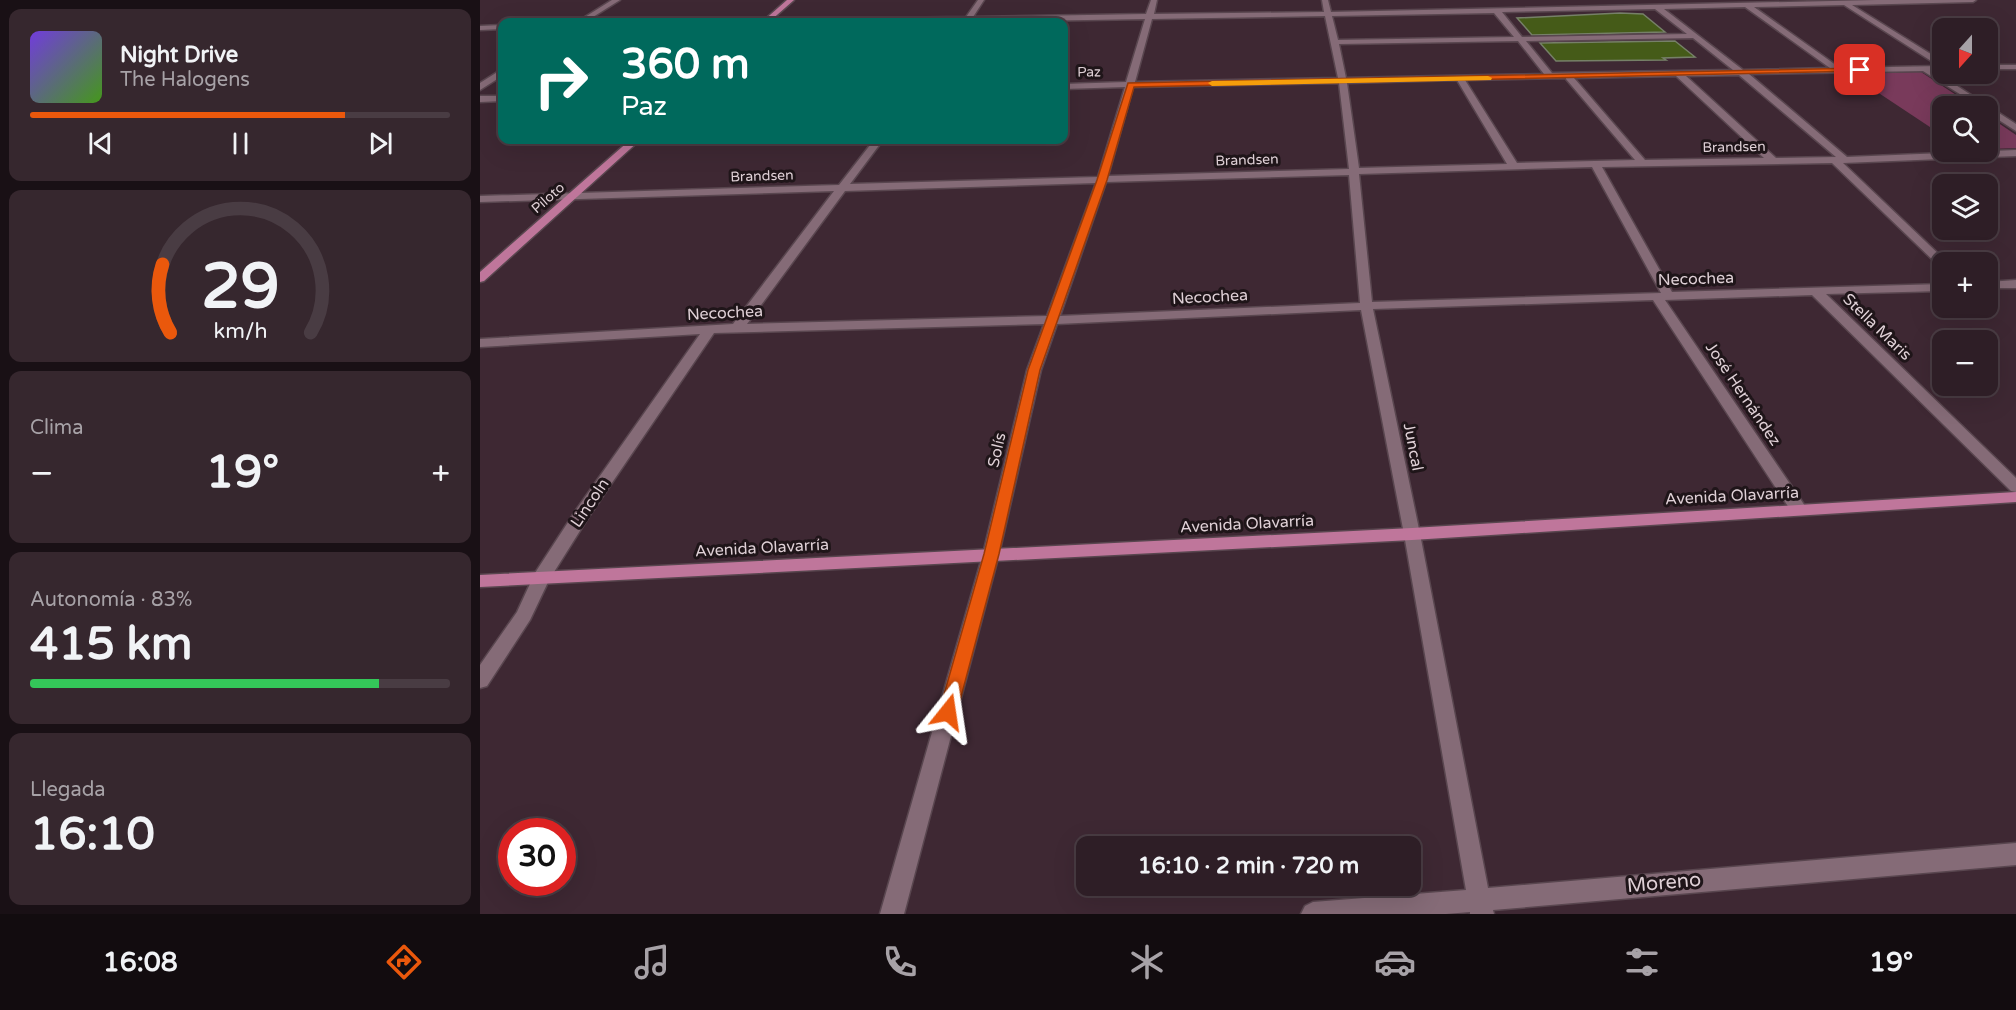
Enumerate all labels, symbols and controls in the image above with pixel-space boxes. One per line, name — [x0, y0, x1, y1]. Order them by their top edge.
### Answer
north arrow — [1932, 18, 1998, 84]
map controls — [1932, 18, 1998, 396]
text: 360 m — [621, 39, 750, 90]
text: Night Drive — [120, 42, 238, 68]
icon: right — [522, 42, 600, 120]
pin — [1834, 44, 1885, 95]
icon: arrive — [1843, 53, 1876, 86]
street label: Paz — [1077, 63, 1101, 81]
text: The Halogens — [120, 68, 250, 92]
text: Paz — [621, 90, 667, 123]
button: search — [1932, 96, 1998, 162]
icon: previous — [84, 127, 117, 160]
icon: pause — [224, 127, 257, 160]
icon: next — [364, 127, 397, 160]
street label: Brandsen — [1702, 138, 1766, 156]
street label: Brandsen — [1215, 150, 1279, 170]
street label: Brandsen — [730, 166, 794, 186]
button: layers — [1932, 174, 1998, 240]
street label: Piloto — [528, 179, 568, 217]
text: 29 — [201, 250, 279, 325]
button: + — [1932, 252, 1998, 318]
street label: Necochea — [1658, 268, 1734, 290]
street label: Necochea — [1171, 285, 1249, 309]
street label: Stella Maris — [1838, 289, 1916, 365]
street label: Necochea — [686, 301, 764, 325]
text: km/h — [213, 318, 267, 344]
button: − — [1932, 330, 1998, 396]
street label: José Hernández — [1701, 338, 1785, 450]
text: Clima — [30, 416, 83, 440]
street label: Juncal — [1399, 421, 1427, 473]
street label: Solís — [983, 431, 1011, 469]
text: 19° — [206, 446, 279, 500]
text: − — [30, 454, 54, 493]
text: + — [431, 454, 450, 493]
street label: Lincoln — [566, 475, 614, 531]
street label: Avenida Olavarría — [1665, 483, 1799, 509]
street label: Avenida Olavarría — [1180, 511, 1314, 537]
street label: Avenida Olavarría — [695, 535, 829, 561]
text: Autonomía · 83% — [30, 588, 192, 612]
text: 415 km — [30, 618, 192, 672]
position arrow — [916, 680, 980, 744]
text: Llegada — [30, 778, 106, 802]
text: 16:10 — [30, 808, 155, 862]
speed limit sign: 30 — [498, 818, 576, 896]
text: 16:10 · 2 min · 720 m — [1138, 853, 1359, 879]
street label: Moreno — [1626, 868, 1702, 898]
icon: directions — [383, 941, 425, 983]
icon: music — [631, 941, 673, 983]
icon: phone — [879, 941, 921, 983]
icon: climate — [1126, 941, 1168, 983]
icon: car — [1374, 941, 1416, 983]
icon: filters — [1621, 941, 1663, 983]
text: 16:08 — [103, 946, 178, 979]
text: 19° — [1869, 946, 1913, 979]

